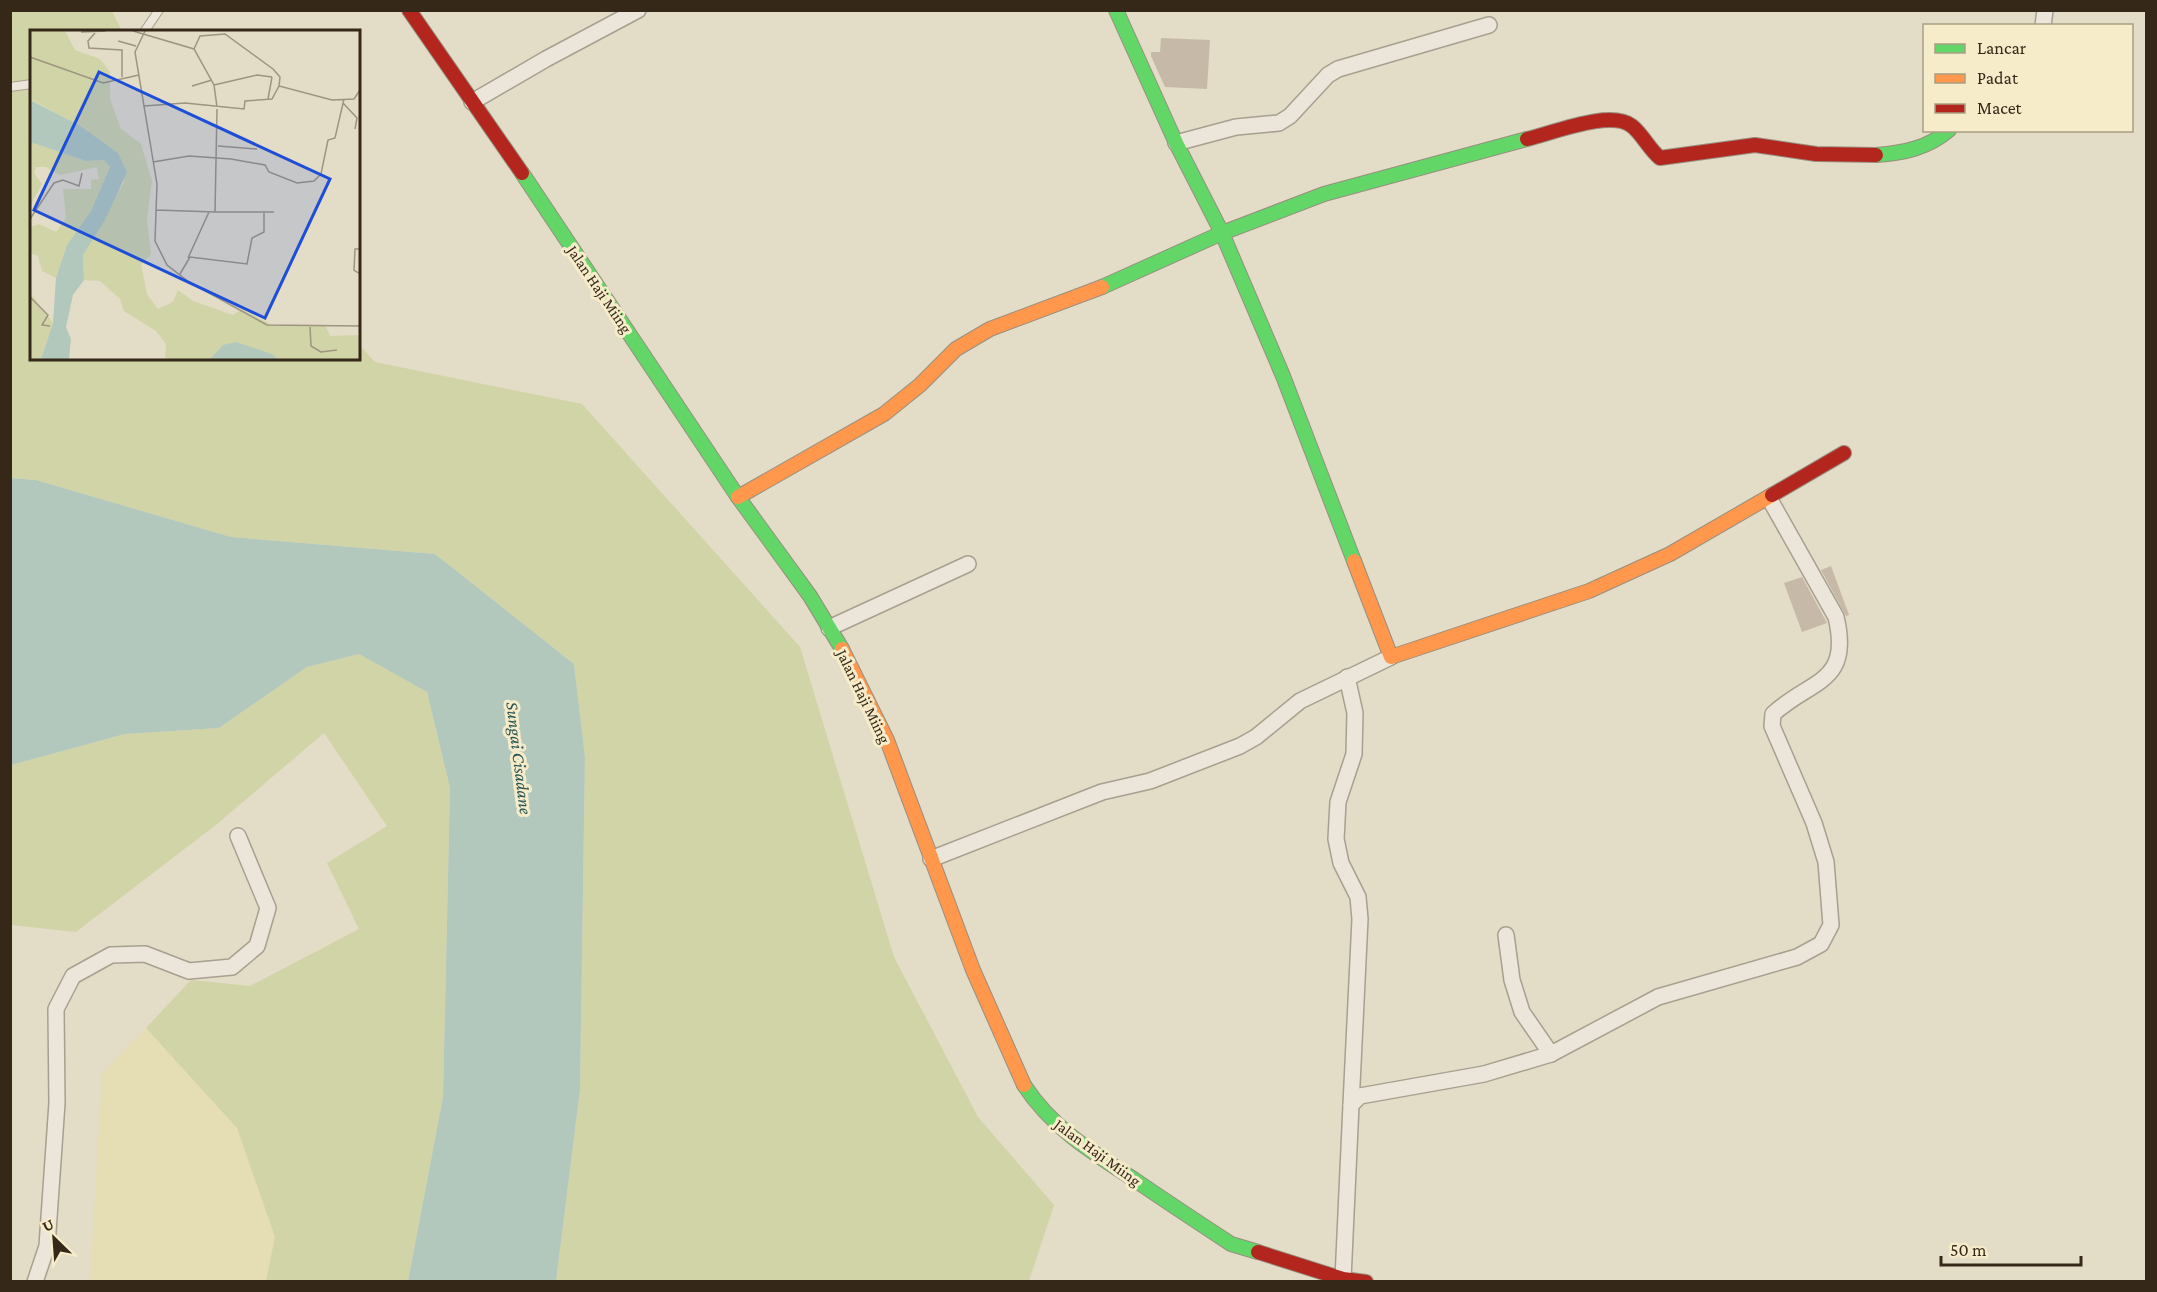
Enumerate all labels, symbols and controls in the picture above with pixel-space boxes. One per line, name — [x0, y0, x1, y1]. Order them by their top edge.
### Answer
legend — [1923, 24, 2133, 132]
inset map — [30, 30, 360, 360]
text: Lancar — [1977, 38, 2027, 58]
text: Padat — [1977, 68, 2019, 88]
text: Macet — [1977, 98, 2023, 118]
street label: Jalan Haji Miing — [562, 240, 635, 337]
street label: Jalan Haji Miing — [832, 645, 894, 747]
water label: Sungai Cisadane — [502, 700, 536, 816]
street label: Jalan Haji Miing — [1049, 1114, 1144, 1190]
north arrow — [24, 1208, 84, 1268]
text: U — [39, 1215, 56, 1235]
scale bar — [1941, 1229, 2080, 1267]
text: 50 m — [1950, 1240, 1987, 1260]

